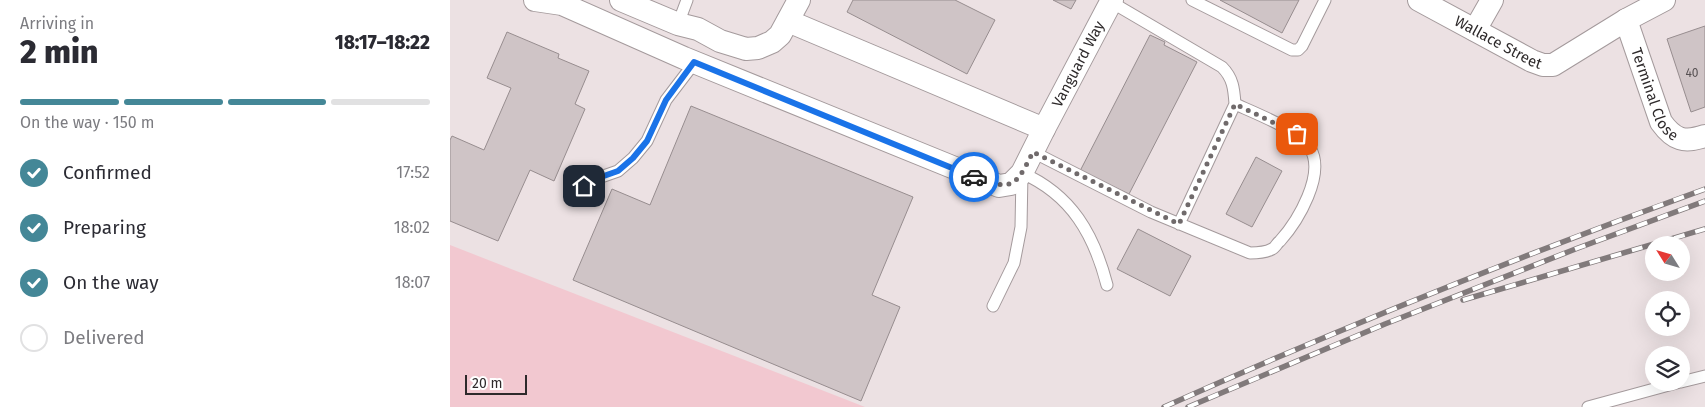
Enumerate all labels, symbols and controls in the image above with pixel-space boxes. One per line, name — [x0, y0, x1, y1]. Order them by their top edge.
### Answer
street label: Wallace Street — [1451, 12, 1545, 73]
text: Arriving in — [20, 14, 94, 33]
street label: Vanguard Way — [1048, 17, 1109, 110]
text: 18:17–18:22 — [335, 31, 430, 54]
text: 2 min — [20, 33, 98, 71]
street label: Terminal Close — [1627, 46, 1682, 145]
house number: 40 — [1685, 66, 1699, 80]
text: On the way · 150 m — [20, 113, 155, 132]
pin — [1276, 113, 1318, 155]
icon: bag — [1283, 120, 1311, 148]
courier — [949, 152, 999, 202]
icon: check — [20, 159, 48, 187]
text: Confirmed — [63, 161, 152, 184]
text: 17:52 — [396, 163, 430, 182]
icon: car — [960, 163, 988, 191]
pin — [563, 165, 605, 207]
icon: home — [570, 172, 598, 200]
icon: check — [20, 214, 48, 242]
text: Preparing — [63, 216, 146, 239]
text: 18:02 — [394, 218, 430, 237]
north arrow — [1645, 236, 1690, 281]
map controls — [1645, 236, 1690, 391]
icon: check — [20, 269, 48, 297]
text: On the way — [63, 271, 159, 294]
text: 18:07 — [395, 273, 430, 292]
button: locate — [1645, 291, 1690, 336]
text: Delivered — [63, 326, 145, 349]
button: layers — [1645, 346, 1690, 391]
scale bar — [465, 372, 528, 395]
text: 20 m — [472, 375, 502, 392]

